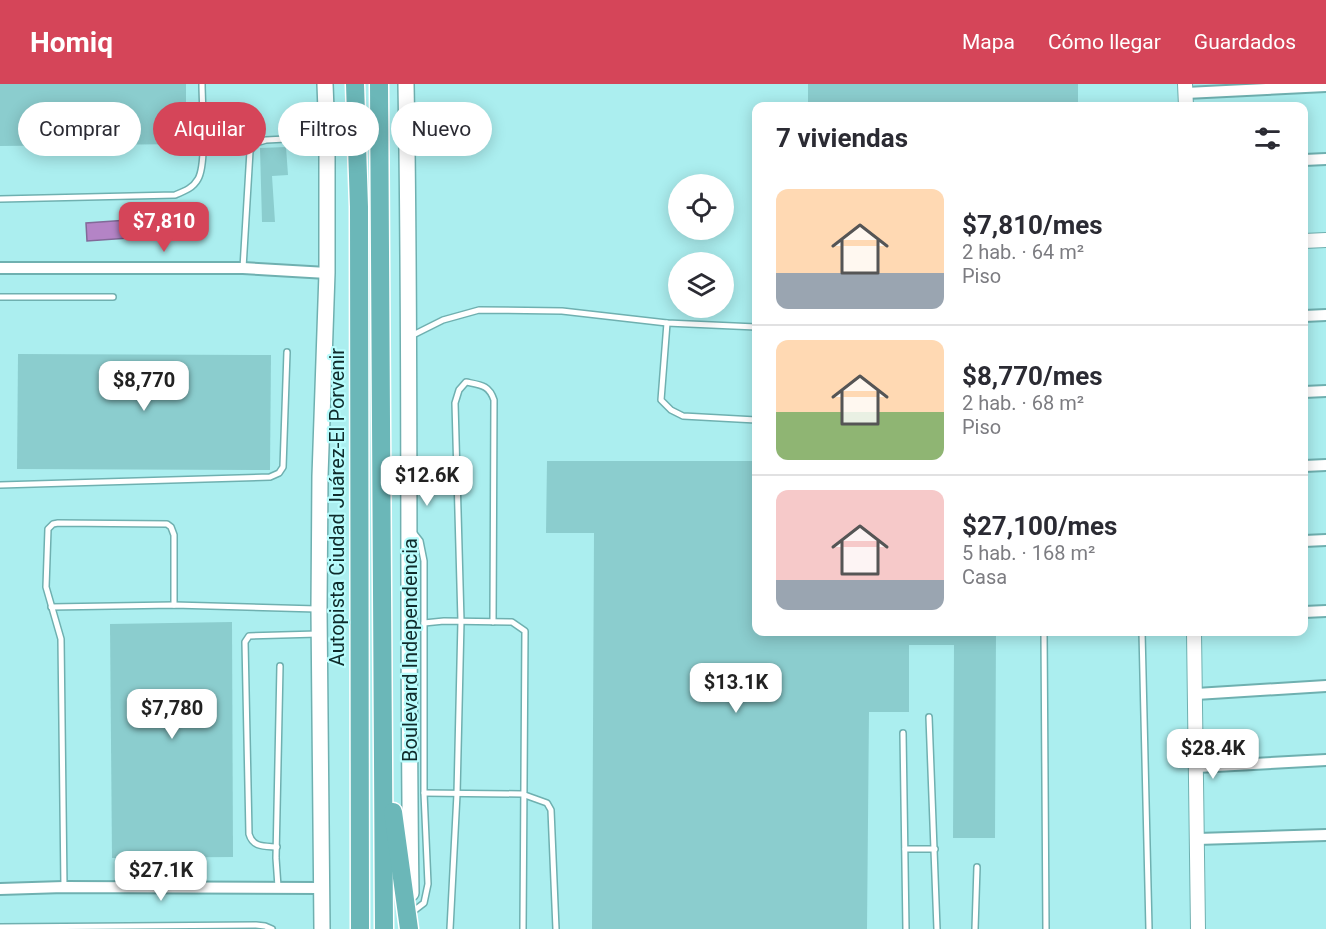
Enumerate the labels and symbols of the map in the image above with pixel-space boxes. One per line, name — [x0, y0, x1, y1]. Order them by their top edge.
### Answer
pin: $7,810 — [115, 202, 213, 253]
street label: Autopista Ciudad Juárez-El Porvenir — [325, 348, 349, 666]
pin: $8,770 — [95, 361, 193, 412]
pin: $12.6K — [378, 456, 476, 507]
street label: Boulevard Independencia — [398, 538, 422, 762]
pin: $13.1K — [687, 663, 785, 714]
pin: $7,780 — [123, 689, 221, 740]
pin: $28.4K — [1164, 729, 1262, 780]
pin: $27.1K — [112, 851, 210, 902]

